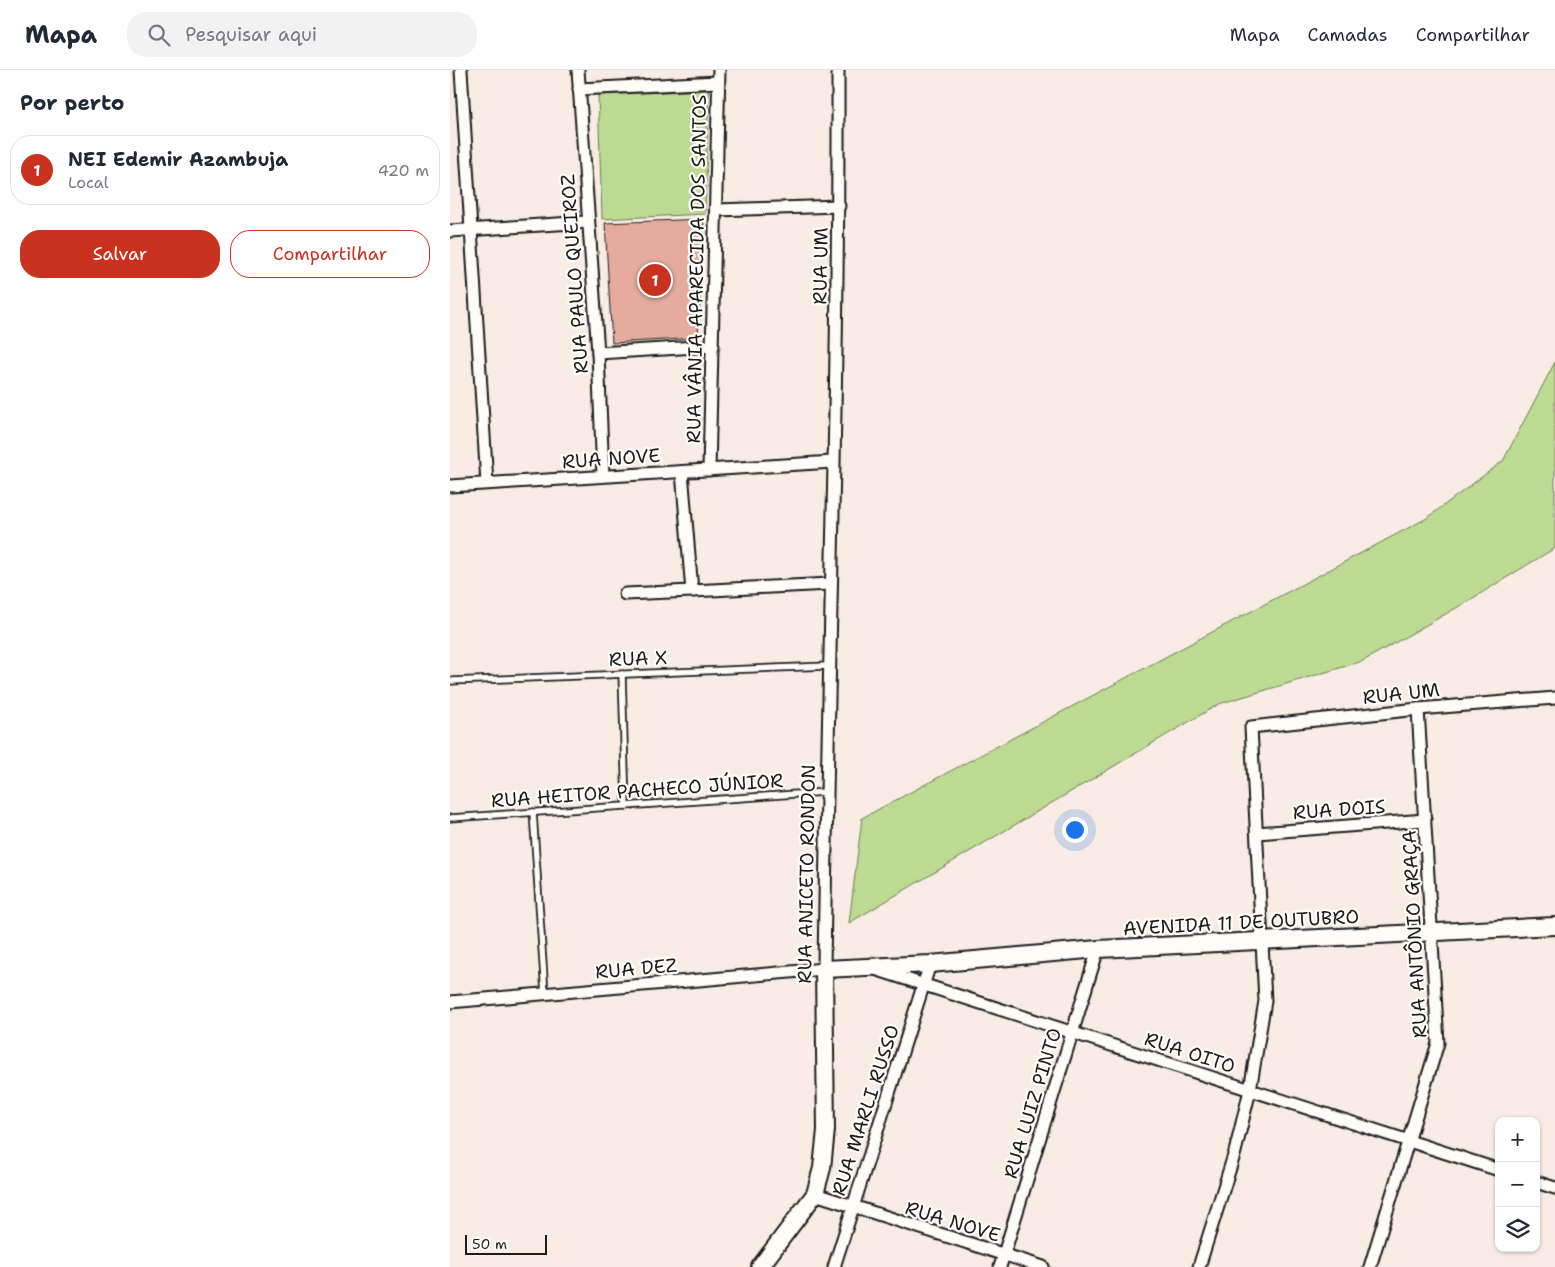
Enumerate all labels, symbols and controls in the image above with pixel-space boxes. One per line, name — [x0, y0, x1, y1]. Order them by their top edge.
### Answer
search box — [127, 12, 477, 57]
text: Mapa — [25, 19, 97, 51]
icon: search — [145, 21, 173, 49]
text: Pesquisar aqui — [185, 22, 317, 47]
text: Mapa — [1230, 23, 1280, 47]
text: Camadas — [1308, 23, 1388, 47]
text: Compartilhar — [1416, 23, 1530, 47]
text: Por perto — [20, 89, 124, 117]
street label: RUA VÂNIA APARECIDA DOS SANTOS — [680, 94, 712, 444]
text: NEI Edemir Azambuja — [68, 147, 288, 172]
text: 1 — [33, 160, 41, 181]
text: 420 m — [378, 160, 429, 181]
text: Local — [68, 172, 109, 193]
street label: RUA PAULO QUEIROZ — [555, 173, 594, 374]
street label: RUA UM — [807, 227, 834, 305]
button: Salvar — [20, 230, 220, 278]
button: Compartilhar — [230, 230, 430, 278]
pin: 1 — [639, 261, 671, 299]
street label: RUA NOVE — [561, 443, 661, 474]
street label: RUA X — [608, 645, 668, 672]
street label: RUA UM — [1361, 677, 1441, 710]
street label: RUA ANICETO RONDON — [792, 764, 821, 984]
street label: RUA HEITOR PACHECO JÚNIOR — [490, 767, 784, 813]
street label: RUA DOIS — [1292, 794, 1386, 825]
your location — [1062, 817, 1088, 843]
street label: RUA ANTÔNIO GRAÇA — [1396, 829, 1432, 1039]
street label: AVENIDA 11 DE OUTUBRO — [1122, 904, 1360, 941]
street label: RUA DEZ — [594, 952, 678, 985]
street label: RUA MARLI RUSSO — [826, 1021, 905, 1199]
street label: RUA LUIZ PINTO — [998, 1025, 1067, 1181]
street label: RUA OITO — [1141, 1026, 1238, 1079]
map controls — [1495, 1117, 1540, 1252]
button: + — [1495, 1117, 1540, 1162]
button: − — [1495, 1162, 1540, 1207]
street label: RUA NOVE — [902, 1195, 1004, 1248]
button: layers — [1495, 1207, 1540, 1252]
scale bar — [465, 1232, 548, 1255]
text: 50 m — [472, 1235, 507, 1253]

